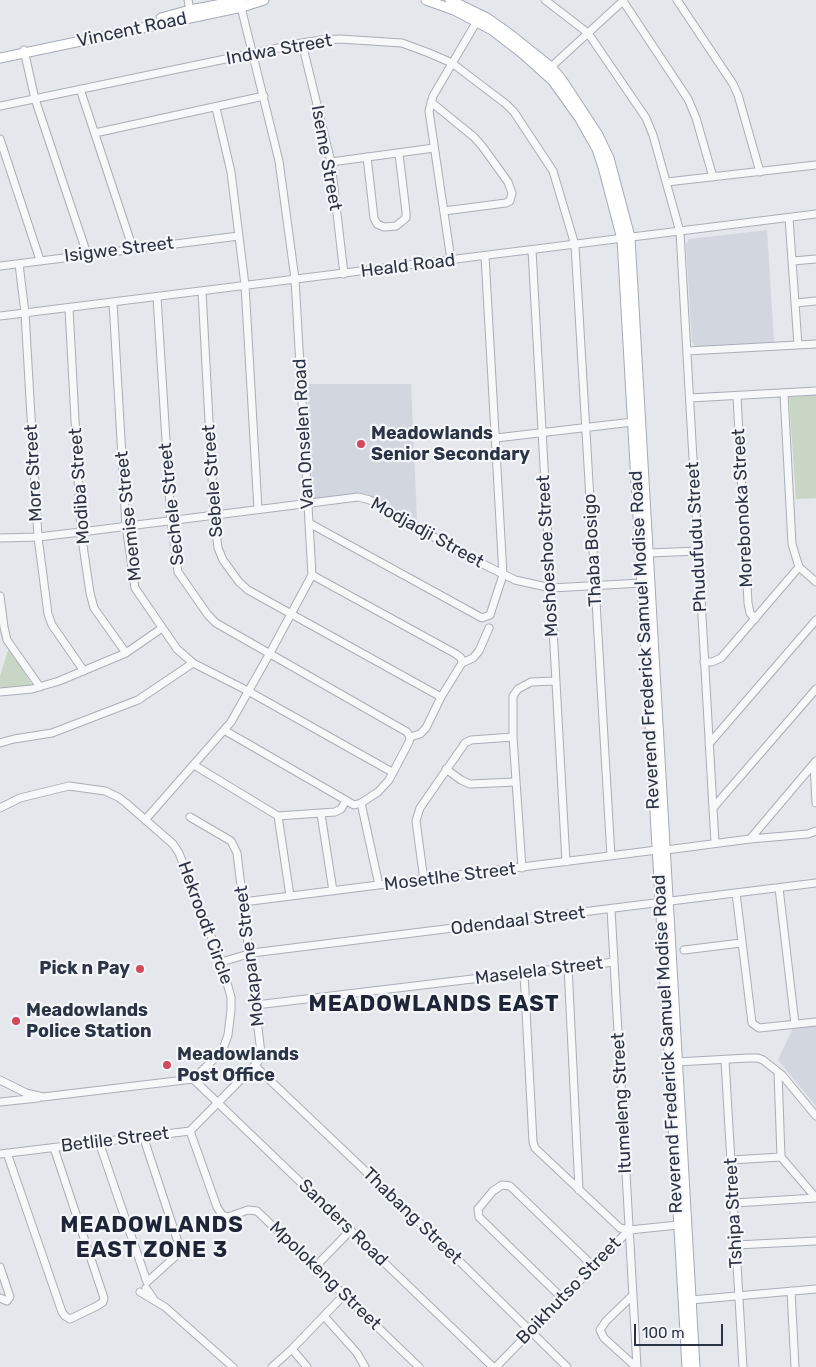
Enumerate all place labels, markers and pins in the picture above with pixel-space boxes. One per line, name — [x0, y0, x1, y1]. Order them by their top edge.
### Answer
place label: Meadowlands Senior Secondary — [371, 423, 530, 466]
marker: Meadowlands Senior Secondary — [355, 438, 367, 450]
place label: Pick n Pay — [39, 958, 130, 980]
marker: Pick n Pay — [134, 963, 146, 975]
place label: Meadowlands Police Station — [26, 1000, 152, 1042]
marker: Meadowlands Police Station — [10, 1015, 22, 1027]
place label: Meadowlands Post Office — [177, 1044, 299, 1086]
marker: Meadowlands Post Office — [161, 1059, 173, 1071]

